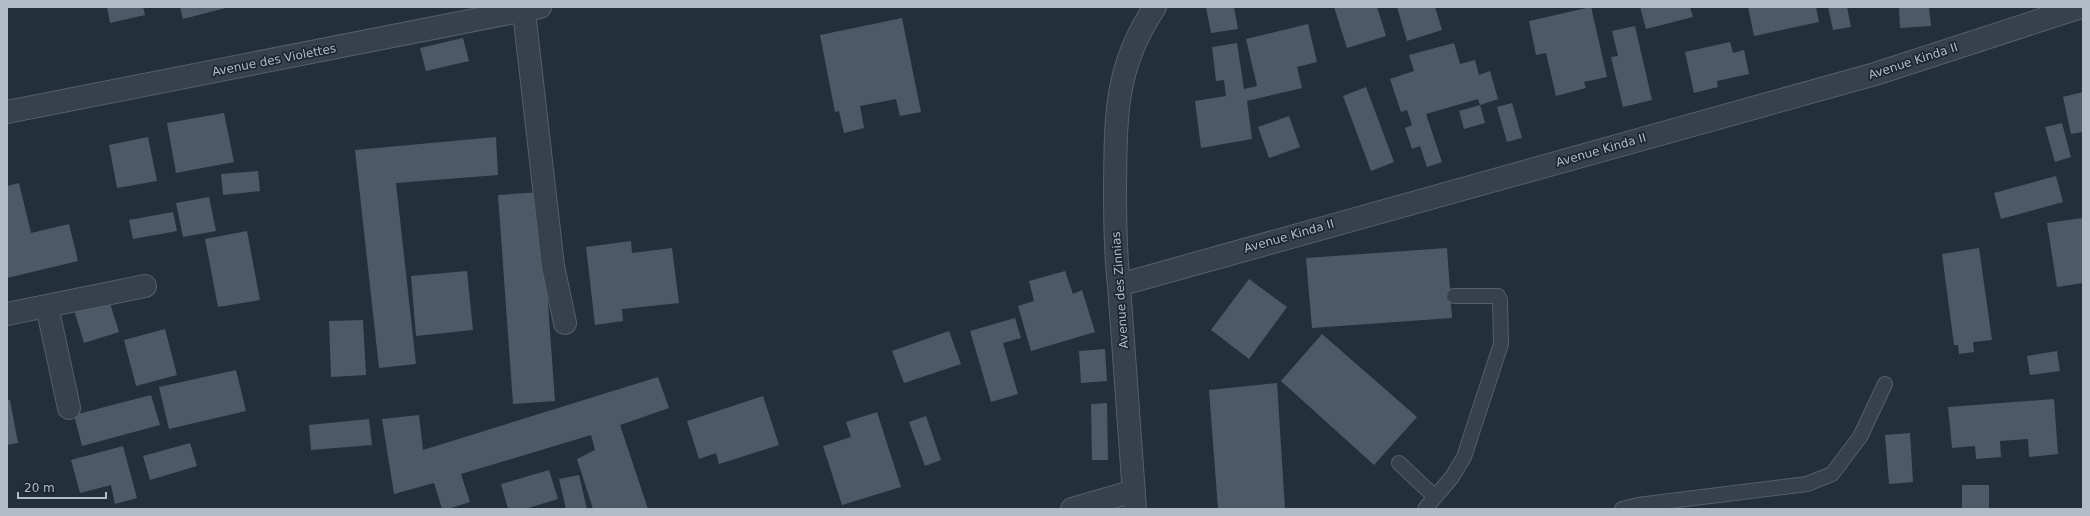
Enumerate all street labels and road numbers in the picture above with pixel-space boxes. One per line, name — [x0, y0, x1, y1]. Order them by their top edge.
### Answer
street label: Avenue Kinda II — [1867, 40, 1959, 82]
street label: Avenue des Violettes — [211, 41, 337, 79]
street label: Avenue Kinda II — [1554, 130, 1648, 170]
street label: Avenue Kinda II — [1242, 216, 1336, 256]
street label: Avenue des Zinnias — [1109, 231, 1131, 349]

